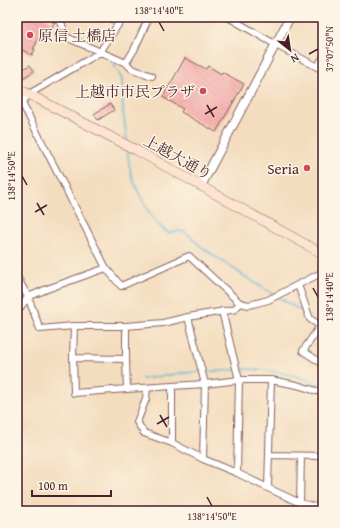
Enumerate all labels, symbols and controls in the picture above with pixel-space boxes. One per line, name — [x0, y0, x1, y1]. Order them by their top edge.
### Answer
text: 138°14'40"E — [134, 3, 184, 18]
place label: 原信 土橋店 — [38, 25, 116, 46]
text: 37°07'50"N — [322, 26, 337, 72]
marker: 原信 土橋店 — [25, 30, 35, 40]
north arrow — [270, 30, 310, 70]
text: N — [287, 50, 302, 68]
place label: 上越市市民プラザ — [75, 81, 195, 102]
marker: 上越市市民プラザ — [198, 86, 208, 96]
street label: 上越大通り — [140, 130, 216, 184]
text: 138°14'50"E — [4, 151, 19, 201]
place label: Seria — [267, 158, 299, 179]
marker: Seria — [302, 163, 312, 173]
text: 138°14'40"E — [322, 272, 337, 322]
scale bar — [32, 472, 111, 498]
text: 100 m — [38, 477, 68, 494]
text: 138°14'50"E — [187, 509, 237, 524]

